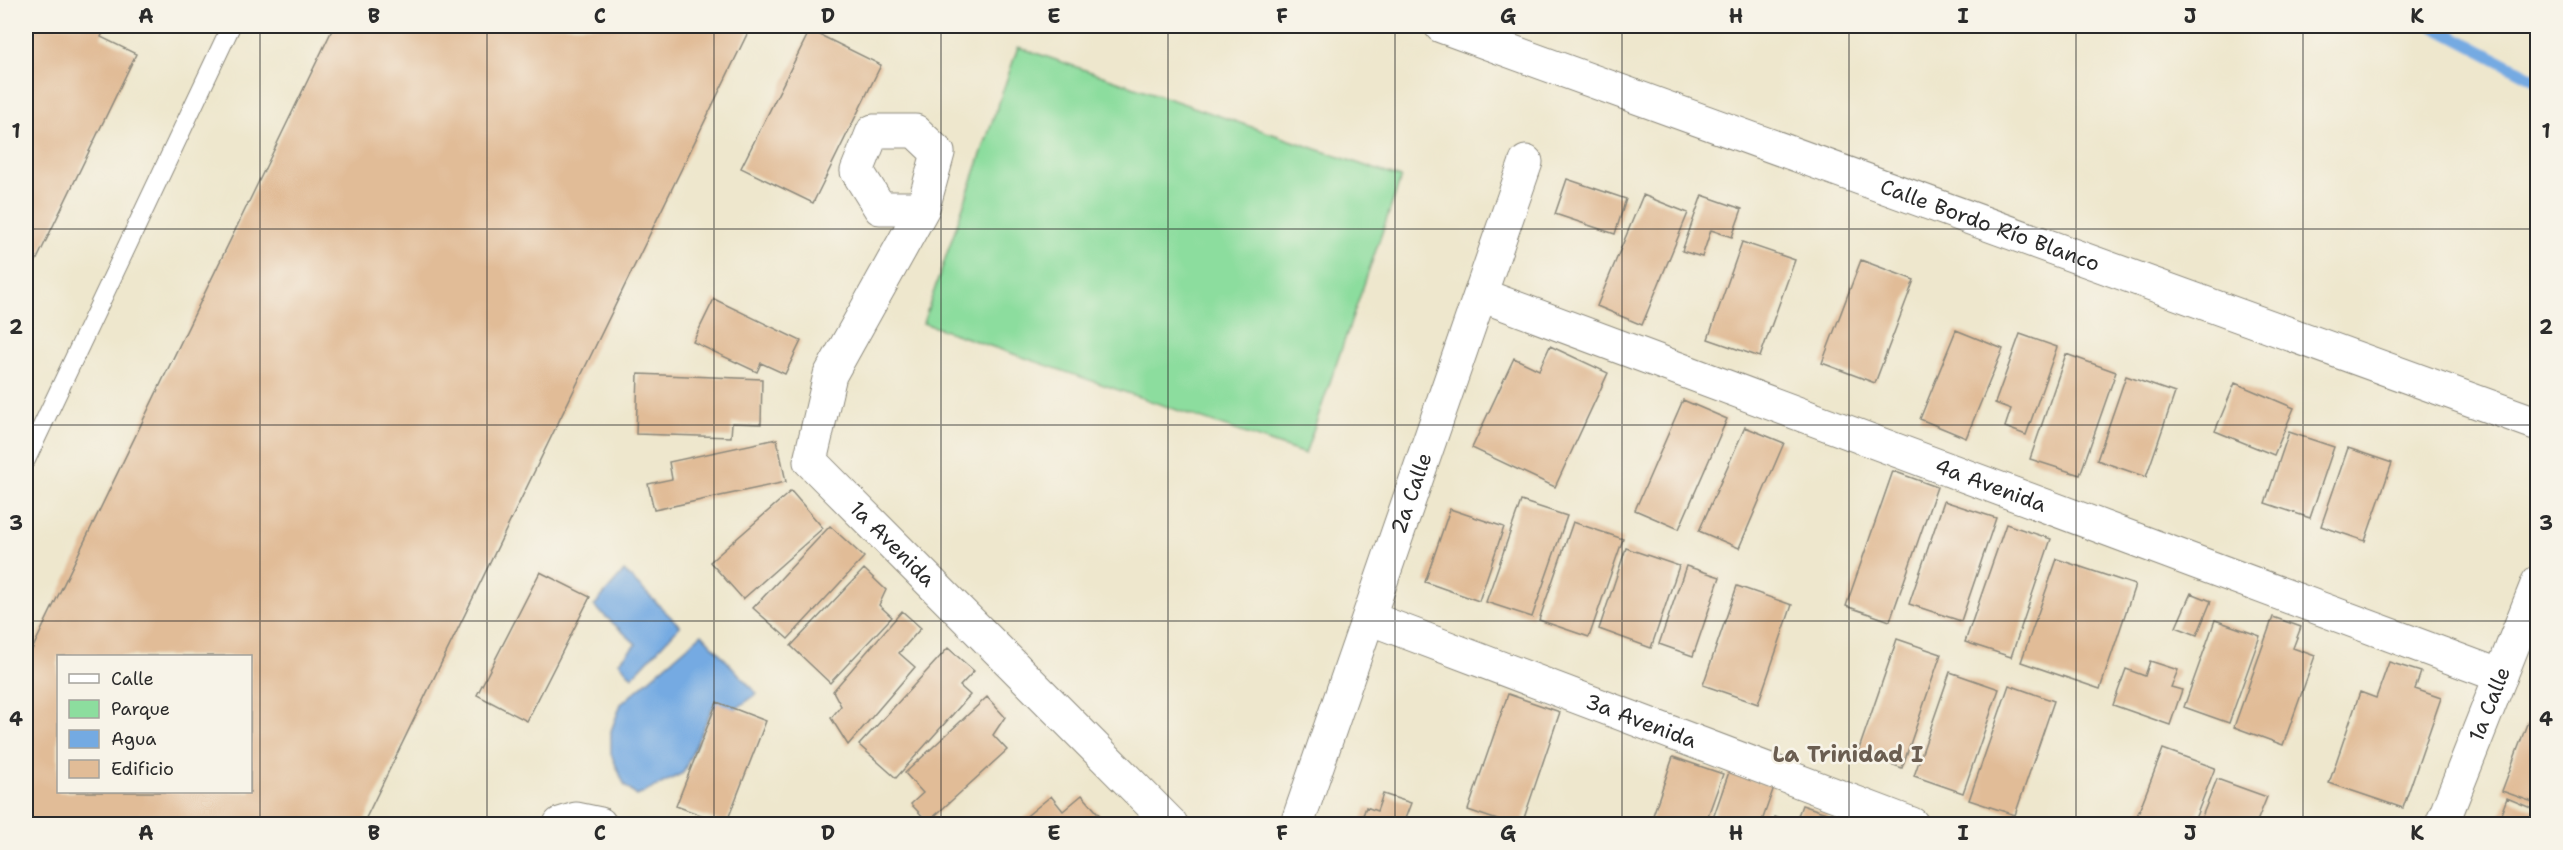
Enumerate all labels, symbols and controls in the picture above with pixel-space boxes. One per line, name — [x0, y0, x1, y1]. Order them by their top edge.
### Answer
text: A — [138, 3, 154, 29]
text: B — [368, 3, 380, 29]
text: C — [594, 3, 606, 29]
text: D — [821, 3, 835, 29]
text: E — [1047, 3, 1061, 29]
text: F — [1276, 3, 1288, 29]
text: G — [1500, 3, 1516, 29]
text: H — [1729, 3, 1743, 29]
text: I — [1957, 3, 1969, 29]
text: J — [2184, 3, 2197, 29]
text: K — [2410, 3, 2424, 29]
text: 1 — [11, 118, 21, 144]
text: 1 — [2541, 118, 2551, 144]
street label: Calle Bordo Río Blanco — [1876, 173, 2104, 278]
text: 2 — [9, 314, 23, 340]
text: 2 — [2539, 314, 2553, 340]
street label: 2a Calle — [1384, 449, 1438, 538]
street label: 4a Avenida — [1931, 452, 2050, 519]
street label: 1a Avenida — [844, 495, 941, 593]
text: 3 — [9, 510, 23, 536]
text: 3 — [2539, 510, 2553, 536]
legend — [57, 655, 252, 793]
street label: 1a Calle — [2462, 663, 2517, 746]
text: Calle — [111, 667, 154, 691]
street label: 3a Avenida — [1582, 687, 1701, 755]
text: Parque — [111, 697, 170, 721]
text: 4 — [9, 706, 23, 732]
text: 4 — [2539, 706, 2553, 732]
text: Agua — [111, 727, 156, 751]
district label: La Trinidad I — [1773, 740, 1923, 769]
text: Edificio — [111, 757, 174, 781]
text: A — [138, 820, 154, 846]
text: B — [368, 820, 380, 846]
text: C — [594, 820, 606, 846]
text: D — [821, 820, 835, 846]
text: E — [1047, 820, 1061, 846]
text: F — [1276, 820, 1288, 846]
text: G — [1500, 820, 1516, 846]
text: H — [1729, 820, 1743, 846]
text: I — [1957, 820, 1969, 846]
text: J — [2184, 820, 2197, 846]
text: K — [2410, 820, 2424, 846]

